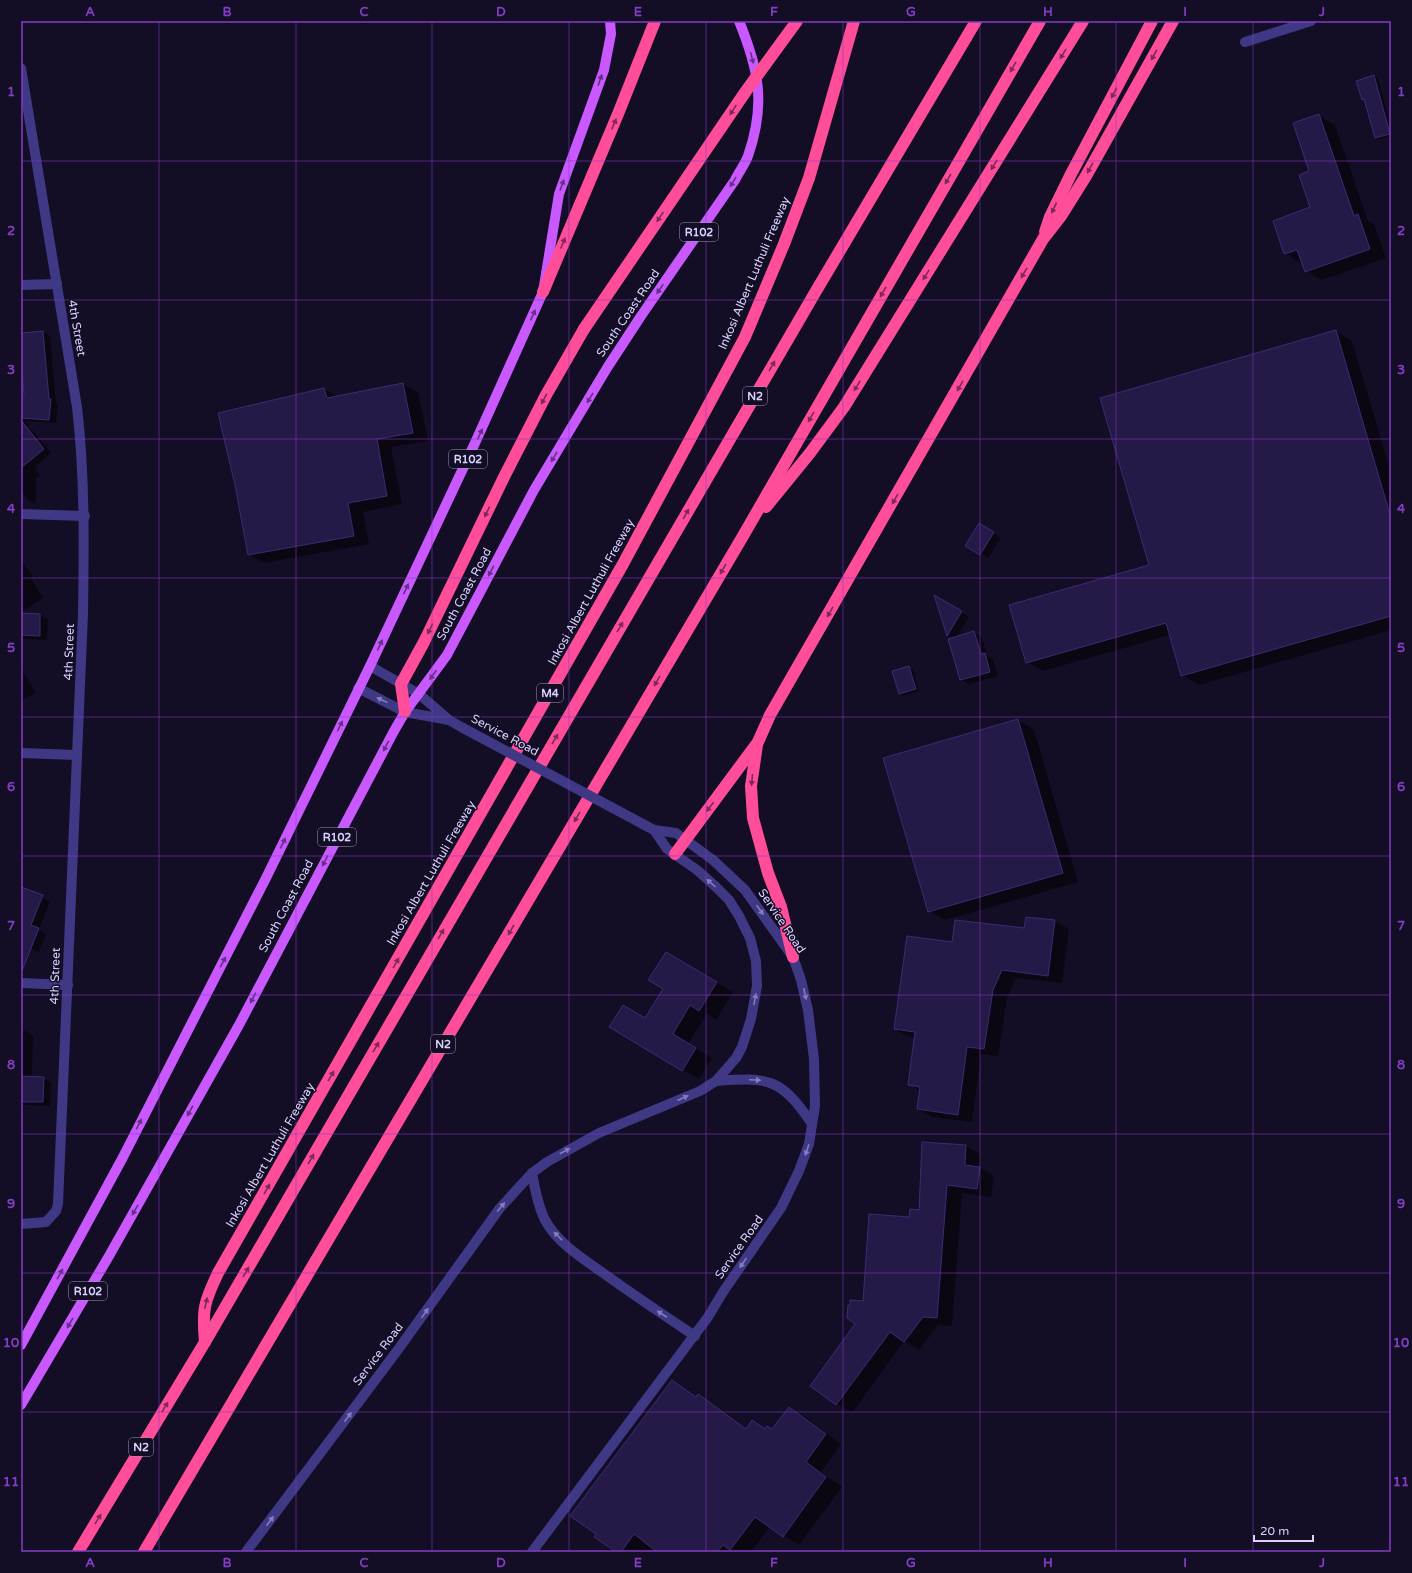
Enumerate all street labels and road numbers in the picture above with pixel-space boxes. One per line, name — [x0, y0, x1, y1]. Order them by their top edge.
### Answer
street label: Inkosi Albert Luthuli Freeway — [715, 194, 793, 352]
road number: R102 — [680, 223, 718, 241]
street label: South Coast Road — [593, 266, 663, 360]
street label: 4th Street — [65, 299, 89, 358]
road number: N2 — [743, 387, 767, 405]
road number: R102 — [449, 450, 487, 468]
street label: Inkosi Albert Luthuli Freeway — [545, 516, 637, 667]
street label: South Coast Road — [434, 545, 494, 643]
street label: 4th Street — [61, 623, 77, 681]
road number: M4 — [537, 684, 563, 702]
street label: Service Road — [469, 711, 541, 759]
street label: Inkosi Albert Luthuli Freeway — [384, 798, 478, 948]
road number: R102 — [318, 828, 356, 846]
street label: South Coast Road — [256, 857, 316, 955]
street label: Service Road — [755, 886, 809, 956]
street label: 4th Street — [47, 947, 63, 1005]
road number: N2 — [431, 1035, 455, 1053]
street label: Inkosi Albert Luthuli Freeway — [223, 1080, 317, 1230]
street label: Service Road — [712, 1212, 766, 1282]
road number: R102 — [69, 1282, 107, 1300]
street label: Service Road — [350, 1320, 406, 1388]
road number: N2 — [129, 1438, 153, 1456]

